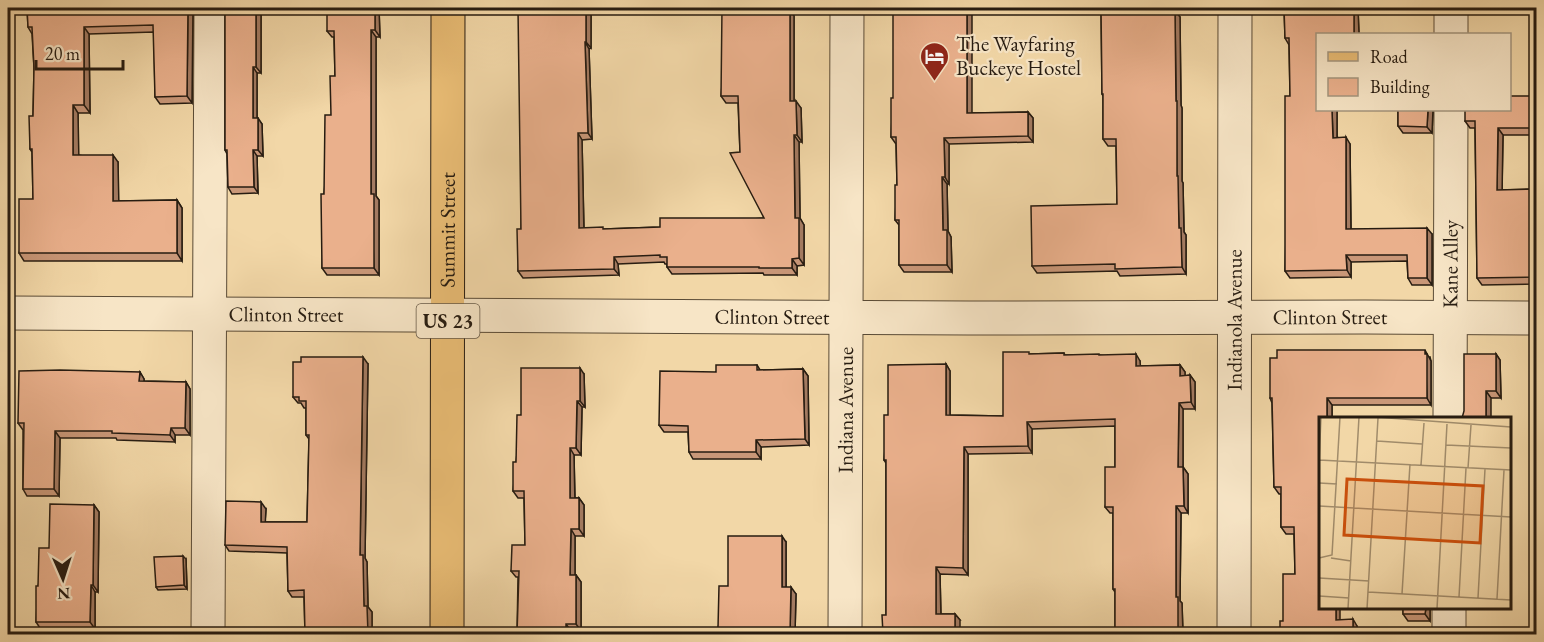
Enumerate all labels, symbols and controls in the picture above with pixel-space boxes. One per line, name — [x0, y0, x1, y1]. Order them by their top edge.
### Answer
place label: The Wayfaring Buckeye Hostel — [956, 30, 1081, 81]
scale bar — [36, 33, 123, 71]
legend — [1316, 33, 1511, 111]
hotel icon: The Wayfaring Buckeye Hostel — [919, 40, 951, 82]
text: 20 m — [45, 42, 80, 65]
text: Road — [1370, 45, 1409, 68]
text: Building — [1370, 75, 1430, 98]
street label: Summit Street — [434, 172, 461, 288]
street label: Kane Alley — [1436, 219, 1464, 308]
street label: Indianola Avenue — [1220, 249, 1248, 391]
street label: Clinton Street — [229, 300, 344, 328]
street label: Clinton Street — [715, 303, 830, 330]
street label: Clinton Street — [1273, 303, 1388, 330]
road number: US 23 — [416, 304, 480, 338]
street label: Indiana Avenue — [832, 347, 859, 473]
inset map — [1319, 417, 1511, 609]
north arrow — [33, 549, 93, 609]
text: N — [57, 583, 71, 604]

